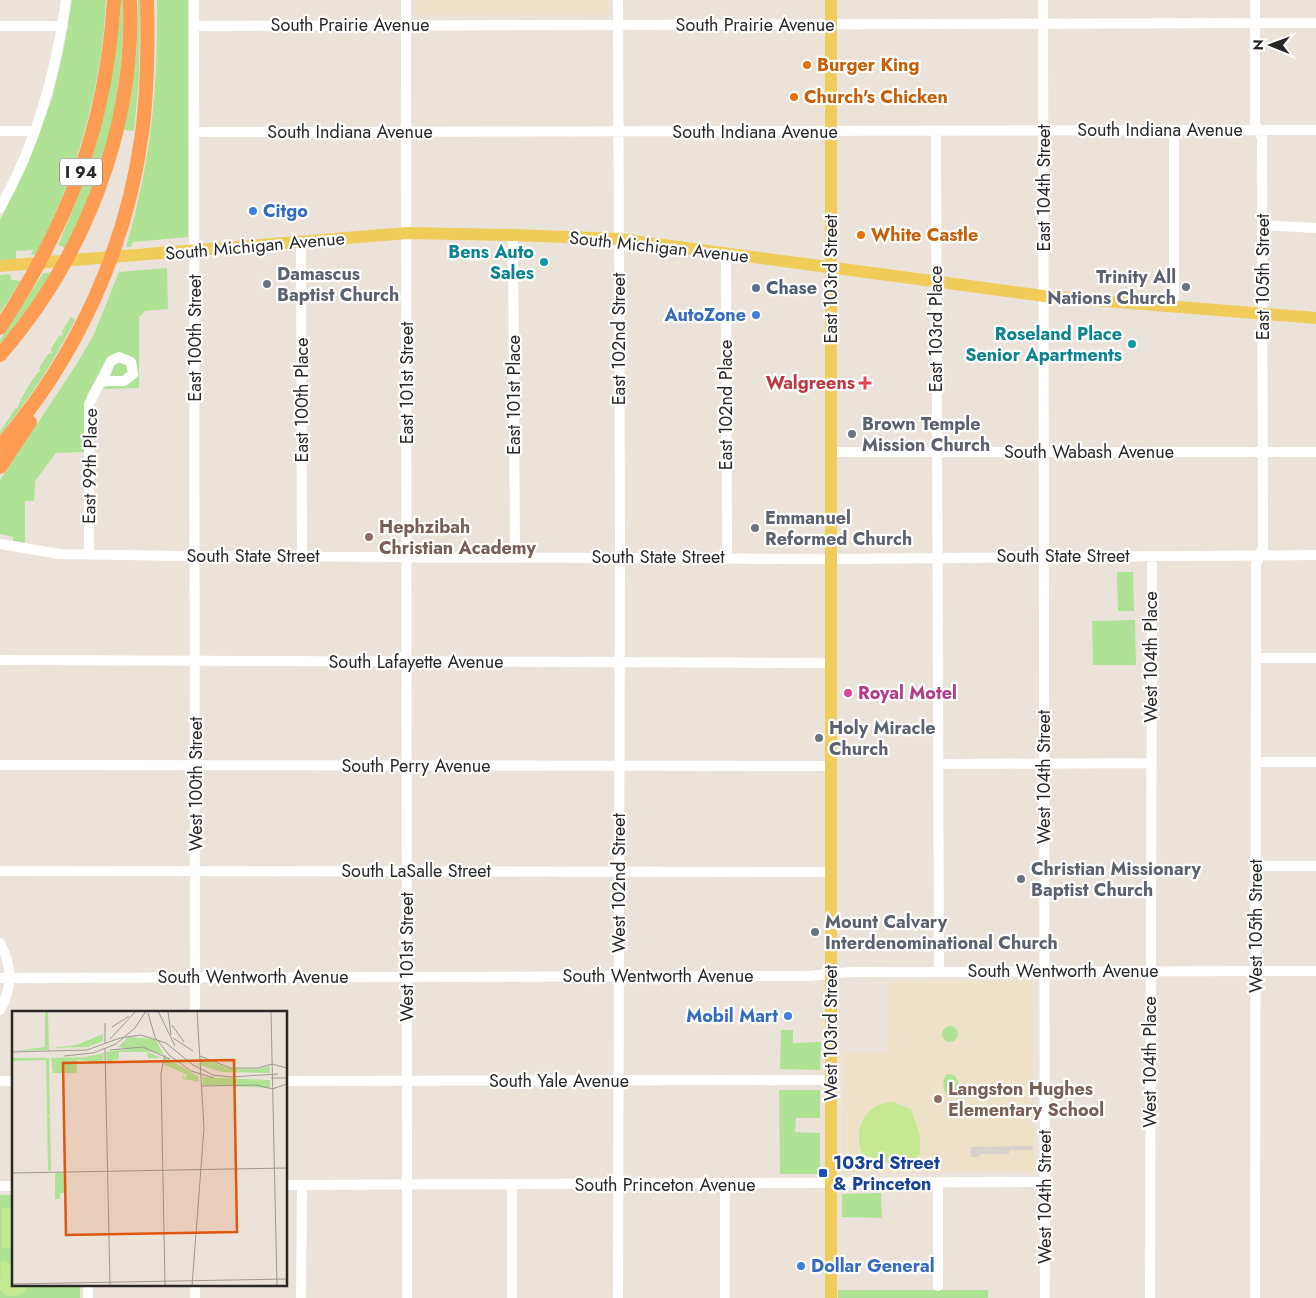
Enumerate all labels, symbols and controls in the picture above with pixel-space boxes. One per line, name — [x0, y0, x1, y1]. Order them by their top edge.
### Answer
street label: South Prairie Avenue — [271, 12, 429, 38]
street label: South Prairie Avenue — [676, 12, 834, 38]
north arrow — [1246, 20, 1296, 70]
text: N — [1248, 39, 1268, 51]
place label: Burger King — [817, 52, 919, 78]
marker: Burger King — [801, 59, 813, 71]
place label: Church's Chicken — [804, 84, 948, 110]
marker: Church's Chicken — [788, 91, 800, 103]
street label: South Indiana Avenue — [1077, 117, 1243, 143]
street label: South Indiana Avenue — [267, 119, 433, 145]
street label: South Indiana Avenue — [672, 119, 838, 145]
street label: East 104th Street — [1031, 124, 1057, 252]
road number: I 94 — [60, 158, 102, 186]
place label: Citgo — [263, 198, 308, 224]
marker: Citgo — [247, 205, 259, 217]
street label: East 105th Street — [1250, 213, 1276, 340]
street label: East 103rd Street — [818, 214, 844, 344]
place label: White Castle — [871, 222, 978, 248]
street label: South Michigan Avenue — [164, 225, 346, 267]
street label: South Michigan Avenue — [568, 225, 750, 269]
marker: White Castle — [855, 229, 867, 241]
place label: Bens Auto Sales — [448, 239, 534, 286]
marker: Bens Auto Sales — [538, 256, 550, 268]
place label: Damascus Baptist Church — [277, 261, 399, 308]
place label: Trinity All Nations Church — [1047, 264, 1176, 311]
street label: East 103rd Place — [923, 266, 949, 392]
street label: East 102nd Street — [606, 272, 632, 405]
street label: East 100th Street — [182, 274, 208, 402]
place label: Chase — [766, 275, 817, 301]
marker: Damascus Baptist Church — [261, 278, 273, 290]
marker: Trinity All Nations Church — [1180, 281, 1192, 293]
marker: Chase — [750, 282, 762, 294]
place label: AutoZone — [664, 302, 746, 328]
marker: AutoZone — [750, 309, 762, 321]
street label: East 101st Street — [394, 321, 420, 444]
place label: Roseland Place Senior Apartments — [965, 321, 1122, 368]
street label: East 101st Place — [501, 335, 527, 455]
street label: East 100th Place — [289, 338, 315, 462]
marker: Roseland Place Senior Apartments — [1126, 338, 1138, 350]
street label: East 102nd Place — [713, 340, 739, 470]
place label: Walgreens — [766, 370, 855, 396]
marker: Walgreens — [859, 377, 871, 389]
street label: East 99th Place — [76, 408, 104, 524]
place label: Brown Temple Mission Church — [862, 411, 990, 458]
marker: Brown Temple Mission Church — [846, 428, 858, 440]
street label: South Wabash Avenue — [1004, 439, 1174, 465]
place label: Emmanuel Reformed Church — [765, 505, 912, 552]
place label: Hephzibah Christian Academy — [379, 514, 536, 561]
marker: Emmanuel Reformed Church — [749, 522, 761, 534]
marker: Hephzibah Christian Academy — [363, 531, 375, 543]
street label: South State Street — [186, 543, 320, 569]
street label: South State Street — [996, 543, 1130, 569]
street label: South State Street — [591, 544, 725, 570]
street label: West 104th Place — [1138, 591, 1164, 723]
street label: South Lafayette Avenue — [328, 649, 504, 675]
place label: Royal Motel — [858, 680, 957, 706]
marker: Royal Motel — [842, 687, 854, 699]
street label: West 104th Street — [1031, 709, 1057, 844]
place label: Holy Miracle Church — [829, 715, 936, 762]
street label: West 100th Street — [183, 716, 209, 851]
marker: Holy Miracle Church — [813, 732, 825, 744]
street label: South Perry Avenue — [341, 753, 491, 779]
street label: West 102nd Street — [606, 812, 632, 953]
place label: Christian Missionary Baptist Church — [1031, 856, 1202, 903]
street label: South LaSalle Street — [341, 858, 491, 884]
street label: West 105th Street — [1243, 858, 1269, 993]
marker: Christian Missionary Baptist Church — [1015, 873, 1027, 885]
street label: West 101st Street — [394, 892, 420, 1022]
place label: Mount Calvary Interdenominational Church — [825, 909, 1058, 956]
marker: Mount Calvary Interdenominational Church — [809, 926, 821, 938]
street label: South Wentworth Avenue — [968, 958, 1158, 984]
street label: South Wentworth Avenue — [563, 963, 753, 989]
street label: South Wentworth Avenue — [158, 964, 348, 990]
street label: West 103rd Street — [818, 964, 844, 1101]
street label: West 104th Place — [1137, 996, 1163, 1128]
place label: Mobil Mart — [686, 1003, 778, 1029]
marker: Mobil Mart — [782, 1010, 794, 1022]
inset map — [12, 1011, 288, 1286]
street label: South Yale Avenue — [489, 1068, 629, 1094]
place label: Langston Hughes Elementary School — [948, 1076, 1104, 1123]
marker: Langston Hughes Elementary School — [932, 1093, 944, 1105]
street label: West 104th Street — [1032, 1129, 1058, 1264]
place label: 103rd Street & Princeton — [833, 1150, 940, 1197]
marker: 103rd Street & Princeton — [817, 1167, 829, 1179]
street label: South Princeton Avenue — [574, 1172, 756, 1198]
place label: Dollar General — [811, 1253, 935, 1279]
marker: Dollar General — [795, 1260, 807, 1272]

